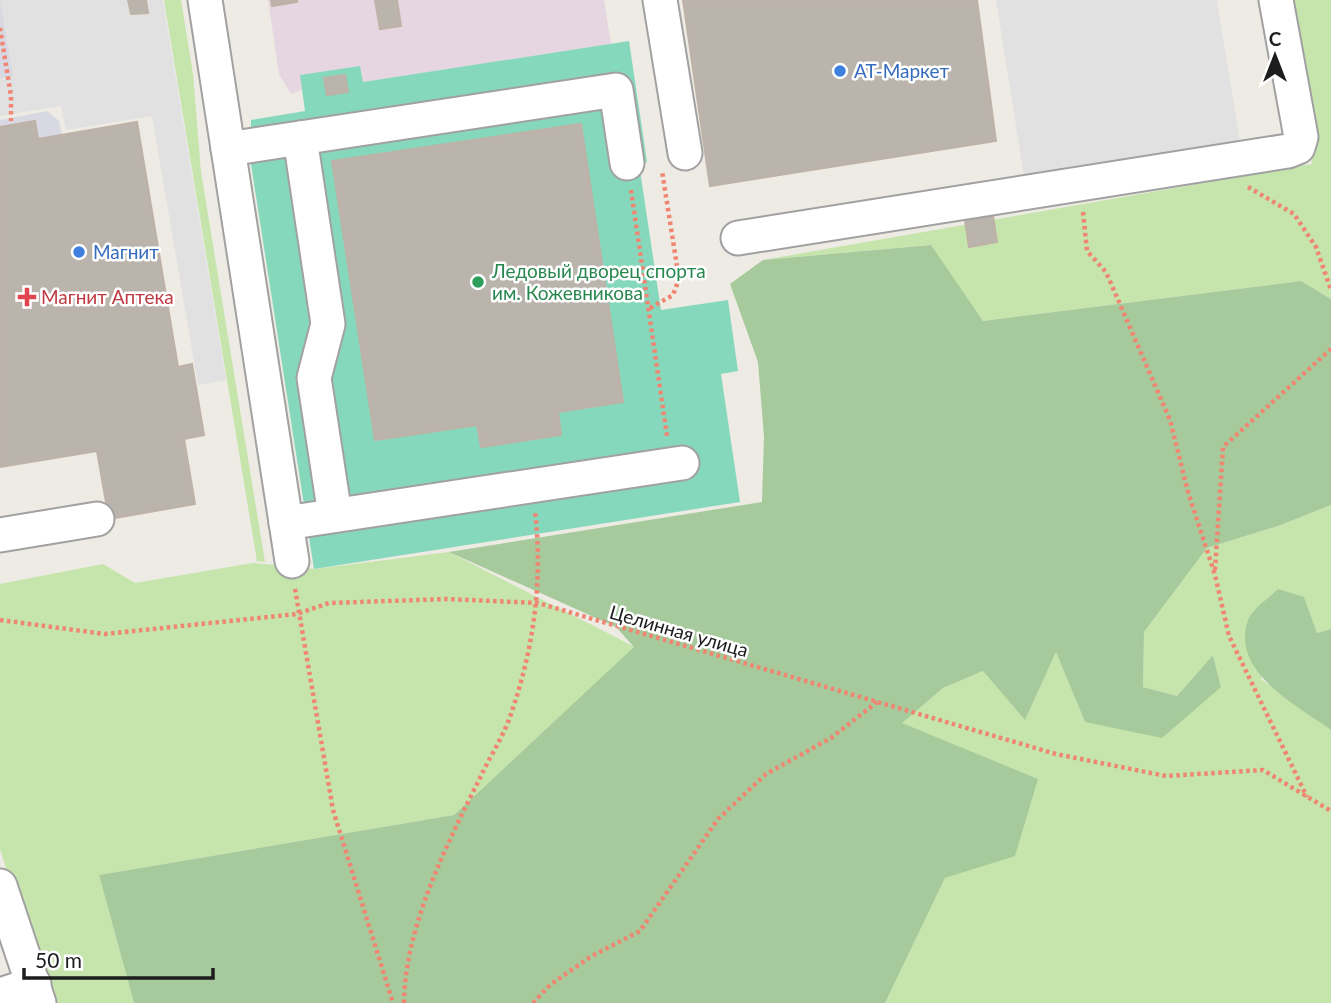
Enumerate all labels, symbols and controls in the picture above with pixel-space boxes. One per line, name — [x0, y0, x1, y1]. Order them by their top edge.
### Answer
north arrow — [1240, 21, 1310, 91]
text: С — [1269, 27, 1282, 50]
place label: АТ-Маркет — [854, 59, 949, 82]
marker: АТ-Маркет — [832, 63, 848, 79]
place label: Магнит — [93, 240, 159, 263]
marker: Магнит — [71, 244, 87, 260]
place label: Ледовый дворец спорта им. Кожевникова — [491, 259, 706, 304]
marker: Ледовый дворец спорта им. Кожевникова — [470, 274, 486, 290]
place label: Магнит Аптека — [41, 285, 174, 308]
marker: Магнит Аптека — [19, 289, 35, 305]
street label: Целинная улица — [607, 600, 751, 661]
scale bar — [24, 936, 214, 980]
text: 50 m — [35, 947, 82, 972]

